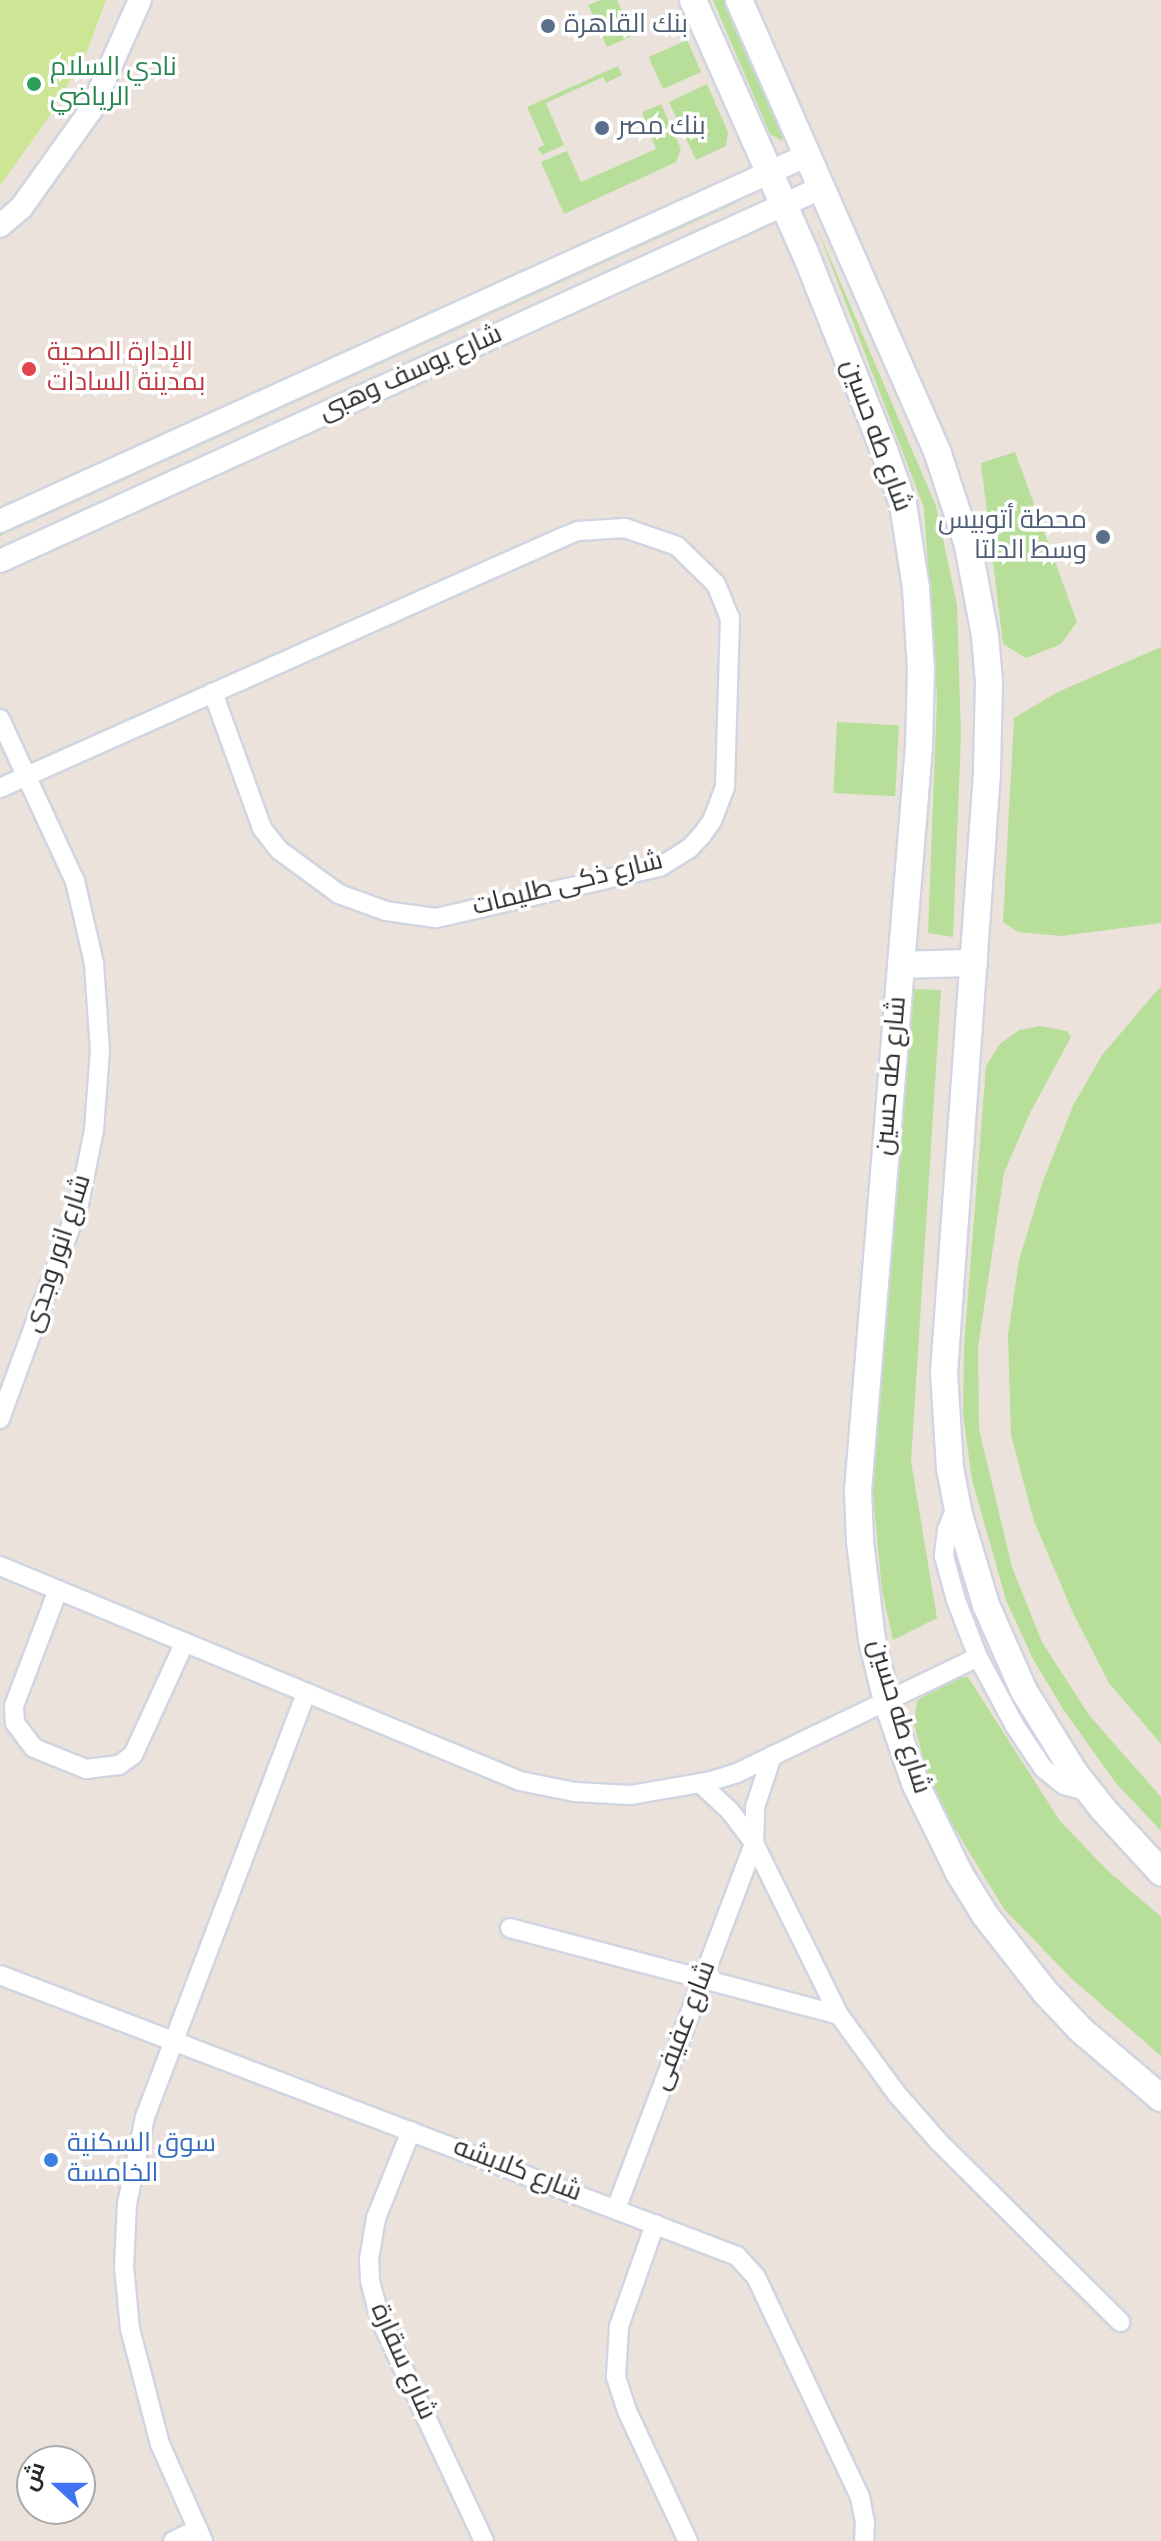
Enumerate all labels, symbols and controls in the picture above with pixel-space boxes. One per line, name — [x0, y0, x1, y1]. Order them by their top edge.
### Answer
place label: بنك القاهرة — [564, 10, 688, 42]
marker: بنك القاهرة — [539, 17, 557, 35]
place label: نادي السلام الرياضي — [50, 53, 177, 114]
marker: نادي السلام الرياضي — [25, 75, 43, 93]
place label: بنك مصر — [618, 112, 706, 144]
marker: بنك مصر — [593, 119, 611, 137]
street label: شارع يوسف وهبى — [315, 320, 507, 428]
place label: الإدارة الصحية بمدينة السادات — [47, 338, 205, 400]
street label: شارع طه حسين — [833, 356, 917, 516]
marker: الإدارة الصحية بمدينة السادات — [18, 358, 40, 380]
place label: محطة أتوبيس وسط الدلتا — [938, 506, 1087, 568]
marker: محطة أتوبيس وسط الدلتا — [1094, 528, 1112, 546]
street label: شارع ذكى طليمات — [470, 846, 666, 924]
street label: شارع طه حسين — [870, 995, 914, 1157]
street label: شارع انور وجدى — [19, 1171, 99, 1337]
street label: شارع طه حسين — [860, 1636, 936, 1798]
street label: شارع عفيفى — [646, 1957, 724, 2095]
place label: سوق السكنية الخامسة — [67, 2129, 216, 2190]
street label: شارع كلابشه — [449, 2132, 585, 2210]
marker: سوق السكنية الخامسة — [42, 2151, 60, 2169]
street label: شارع سقارة — [362, 2299, 442, 2425]
north arrow — [16, 2445, 96, 2525]
text: ش — [17, 2459, 53, 2495]

